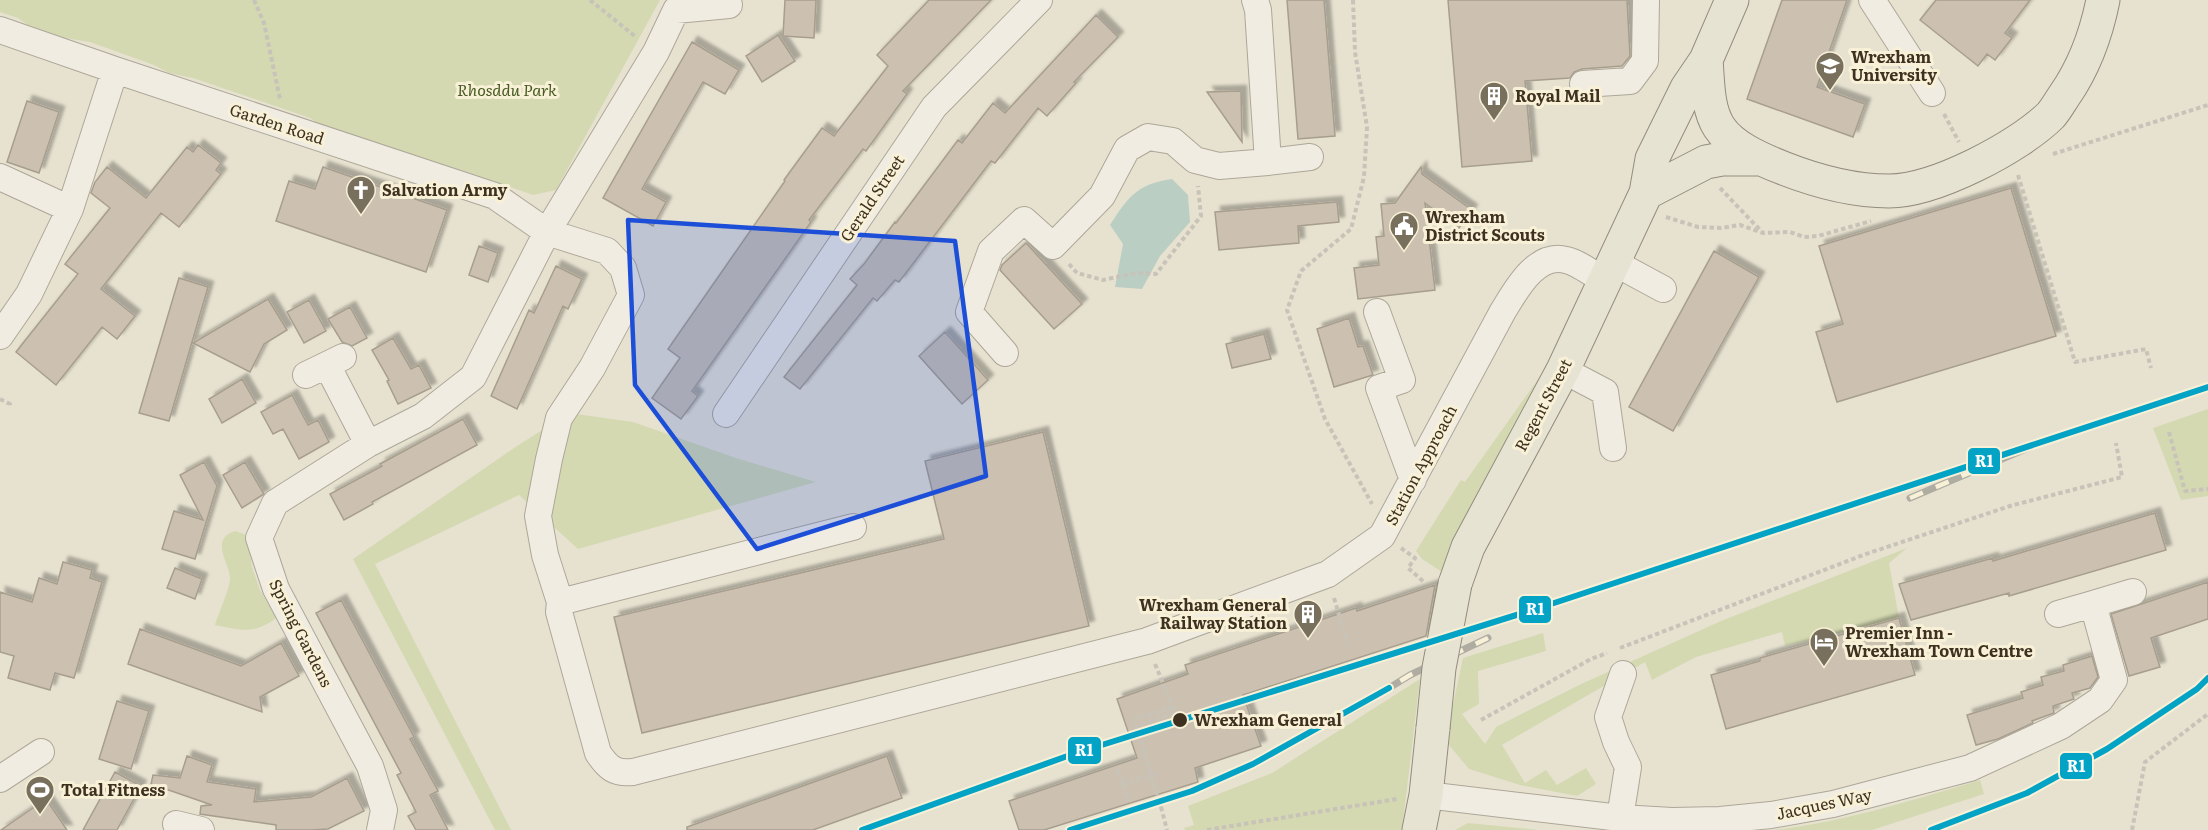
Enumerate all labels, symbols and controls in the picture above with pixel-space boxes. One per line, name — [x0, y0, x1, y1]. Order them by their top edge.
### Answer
place label: Wrexham University — [1851, 44, 1937, 86]
school or university icon: Wrexham University — [1814, 50, 1846, 92]
park label: Rhosddu Park — [457, 77, 557, 101]
building icon: Royal Mail — [1478, 80, 1510, 122]
place label: Royal Mail — [1515, 83, 1601, 107]
street label: Garden Road — [227, 96, 328, 150]
street label: Gerald Street — [833, 149, 909, 246]
church icon: Salvation Army — [345, 174, 377, 216]
place label: Salvation Army — [382, 177, 507, 201]
place label: Wrexham District Scouts — [1425, 204, 1545, 246]
public building icon: Wrexham District Scouts — [1388, 210, 1420, 252]
street label: Regent Street — [1508, 354, 1577, 455]
street label: Station Approach — [1378, 400, 1462, 529]
line badge: R1 — [1967, 447, 2001, 475]
text: R1 — [1975, 448, 1994, 472]
street label: Spring Gardens — [264, 574, 339, 691]
place label: Wrexham General Railway Station — [1139, 592, 1287, 634]
line badge: R1 — [1518, 595, 1552, 624]
text: R1 — [1526, 596, 1545, 620]
building icon: Wrexham General Railway Station — [1292, 598, 1324, 640]
place label: Premier Inn - Wrexham Town Centre — [1845, 620, 2033, 662]
hotel icon: Premier Inn - Wrexham Town Centre — [1808, 626, 1840, 668]
place label: Wrexham General — [1194, 707, 1342, 731]
marker: Wrexham General — [1171, 711, 1189, 729]
line badge: R1 — [1067, 736, 1102, 765]
text: R1 — [1075, 737, 1094, 761]
line badge: R1 — [2059, 752, 2093, 780]
text: R1 — [2067, 753, 2086, 777]
sports icon: Total Fitness — [24, 774, 56, 816]
place label: Total Fitness — [61, 777, 165, 801]
street label: Jacques Way — [1774, 781, 1874, 825]

